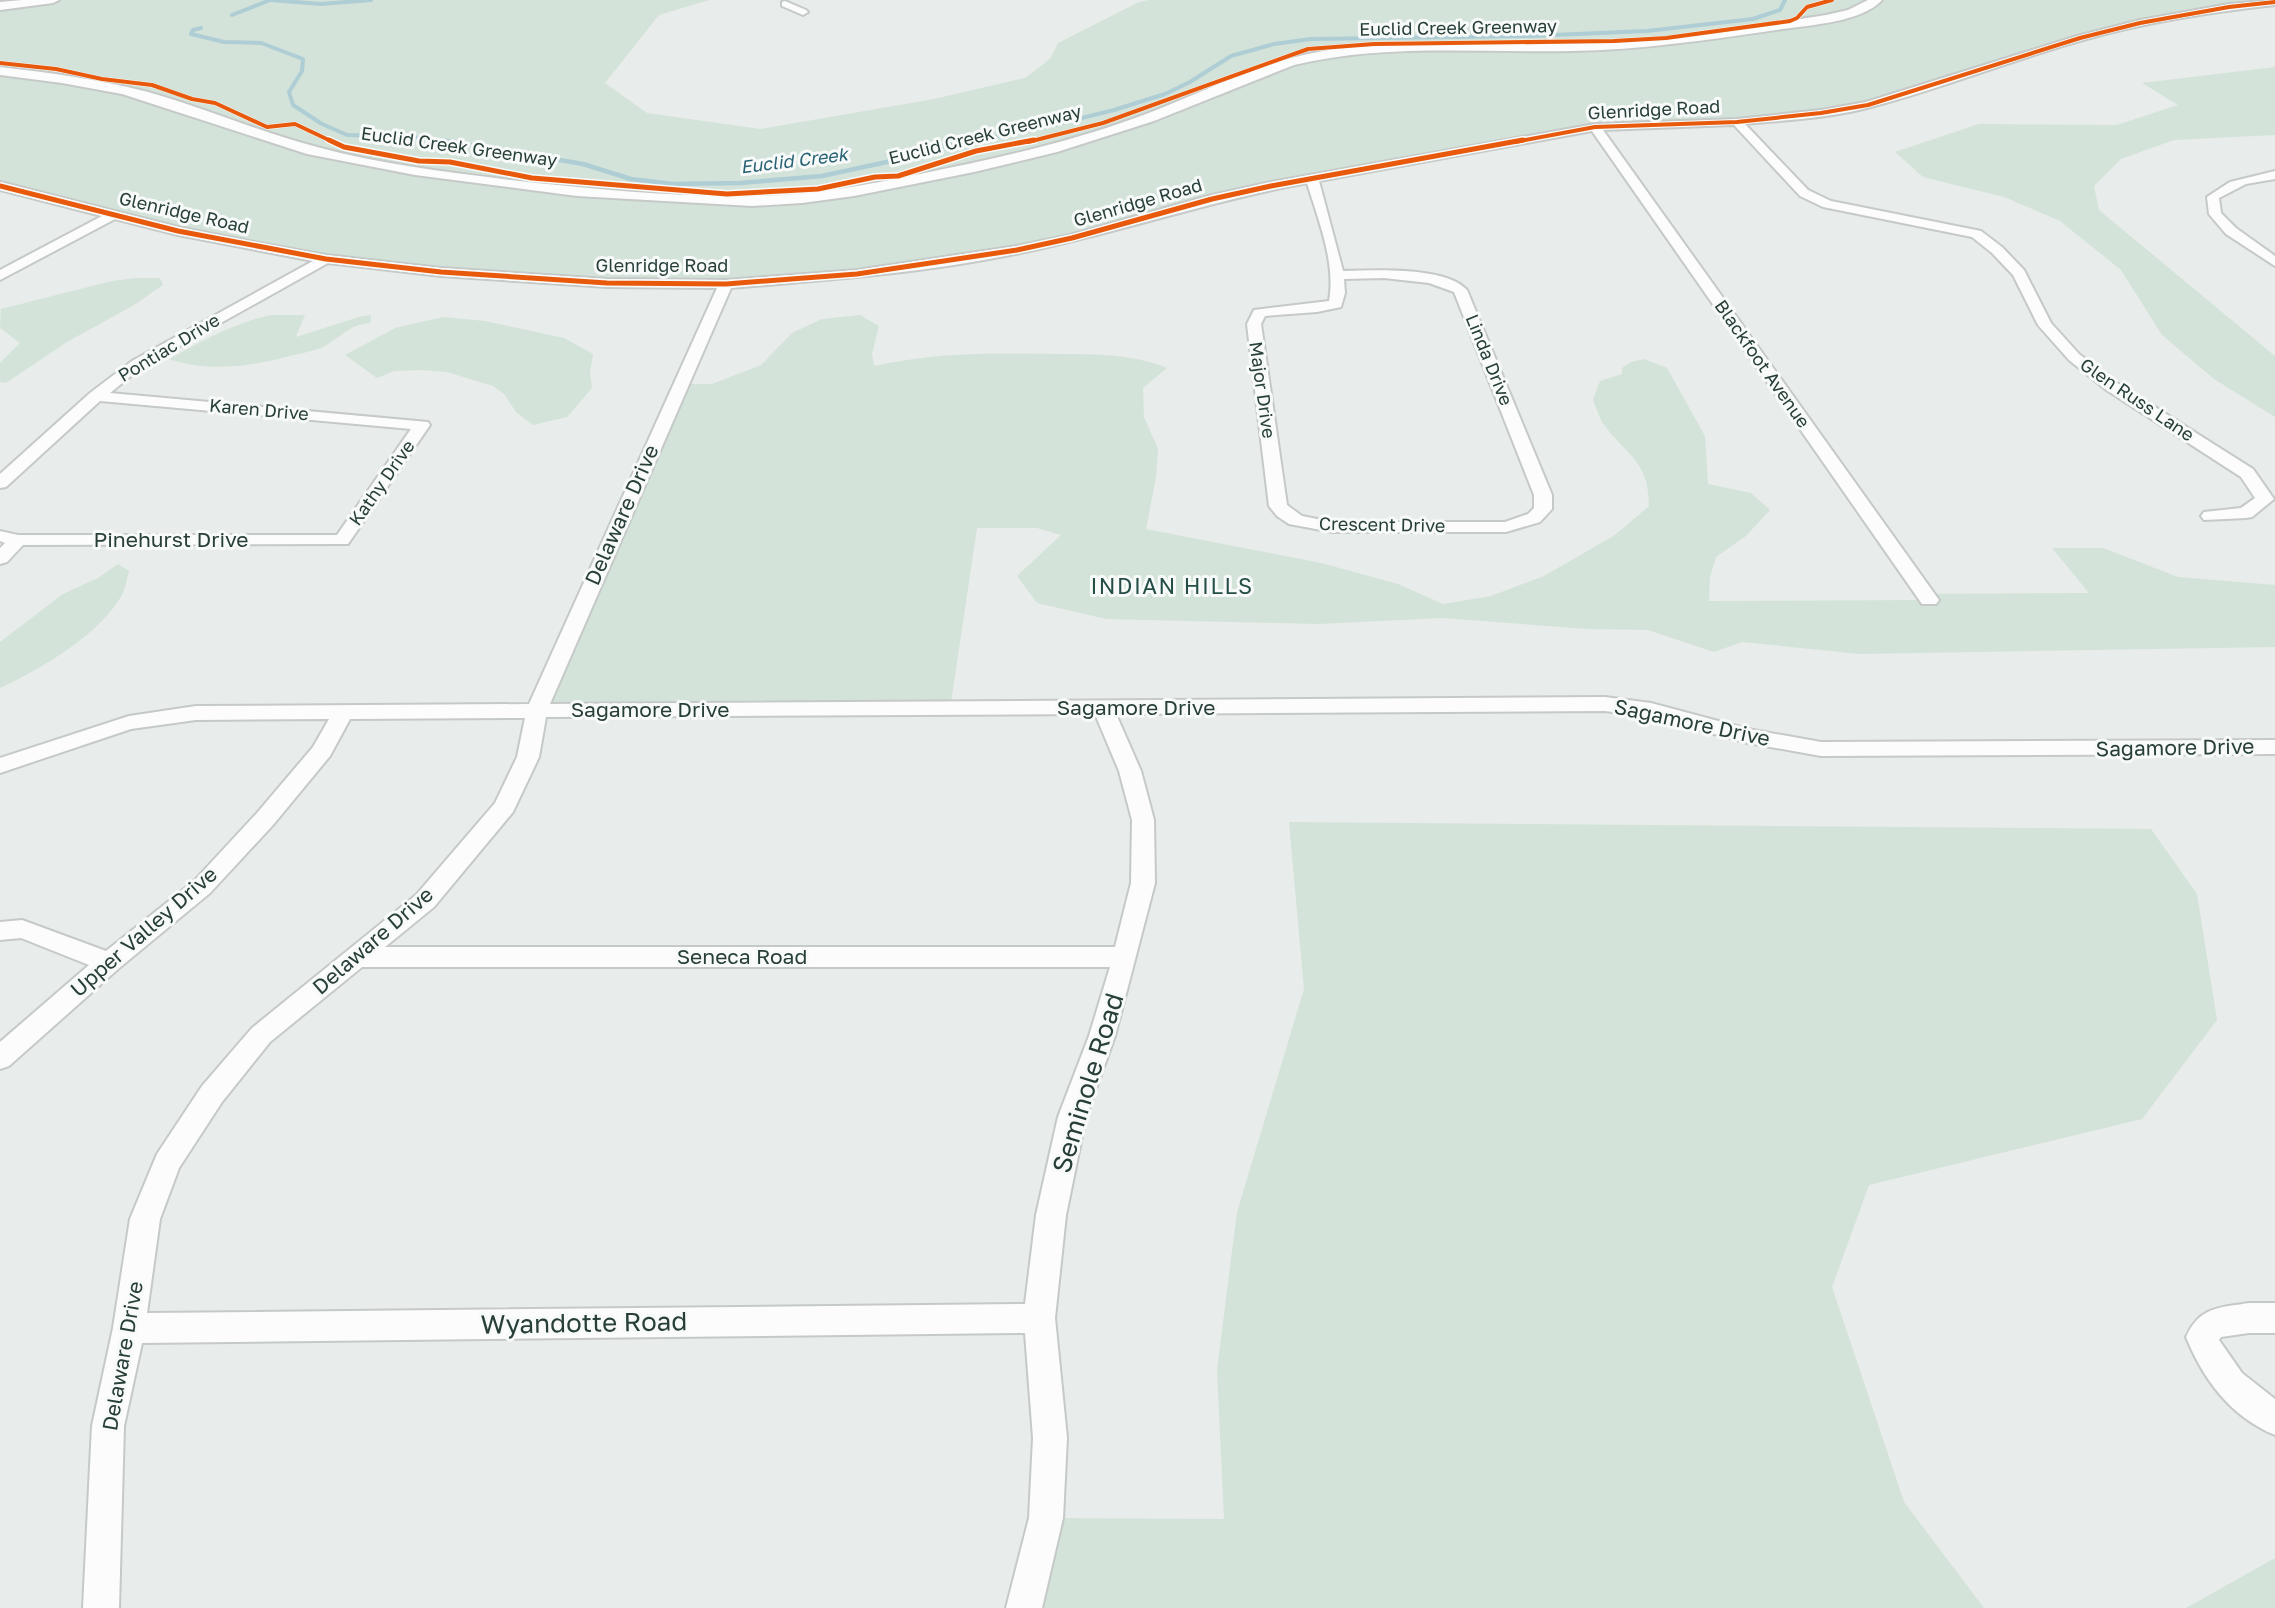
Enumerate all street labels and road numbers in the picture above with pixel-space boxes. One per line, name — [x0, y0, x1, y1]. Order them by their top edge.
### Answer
street label: Euclid Creek Greenway — [1359, 14, 1557, 40]
street label: Glenridge Road — [1587, 95, 1721, 123]
street label: Euclid Creek Greenway — [886, 99, 1083, 169]
street label: Euclid Creek Greenway — [360, 121, 559, 171]
street label: Glenridge Road — [1071, 173, 1205, 231]
street label: Glenridge Road — [117, 186, 251, 238]
street label: Glenridge Road — [596, 254, 728, 276]
street label: Blackfoot Avenue — [1710, 295, 1815, 432]
street label: Pontiac Drive — [114, 308, 223, 386]
street label: Linda Drive — [1462, 311, 1518, 408]
street label: Major Drive — [1245, 340, 1281, 440]
street label: Glen Russ Lane — [2076, 353, 2199, 445]
street label: Karen Drive — [208, 394, 310, 424]
street label: Kathy Drive — [344, 435, 419, 529]
street label: Delaware Drive — [578, 440, 664, 589]
street label: Crescent Drive — [1319, 512, 1445, 536]
street label: Pinehurst Drive — [93, 526, 249, 552]
street label: Sagamore Drive — [1612, 693, 1773, 751]
street label: Sagamore Drive — [1057, 694, 1215, 720]
street label: Sagamore Drive — [571, 696, 729, 722]
street label: Sagamore Drive — [2095, 733, 2255, 761]
street label: Upper Valley Drive — [65, 861, 222, 1002]
street label: Delaware Drive — [307, 881, 438, 1000]
street label: Seneca Road — [677, 943, 807, 969]
street label: Seminole Road — [1045, 989, 1130, 1177]
street label: Delaware Drive — [96, 1279, 148, 1433]
street label: Wyandotte Road — [480, 1305, 688, 1340]

